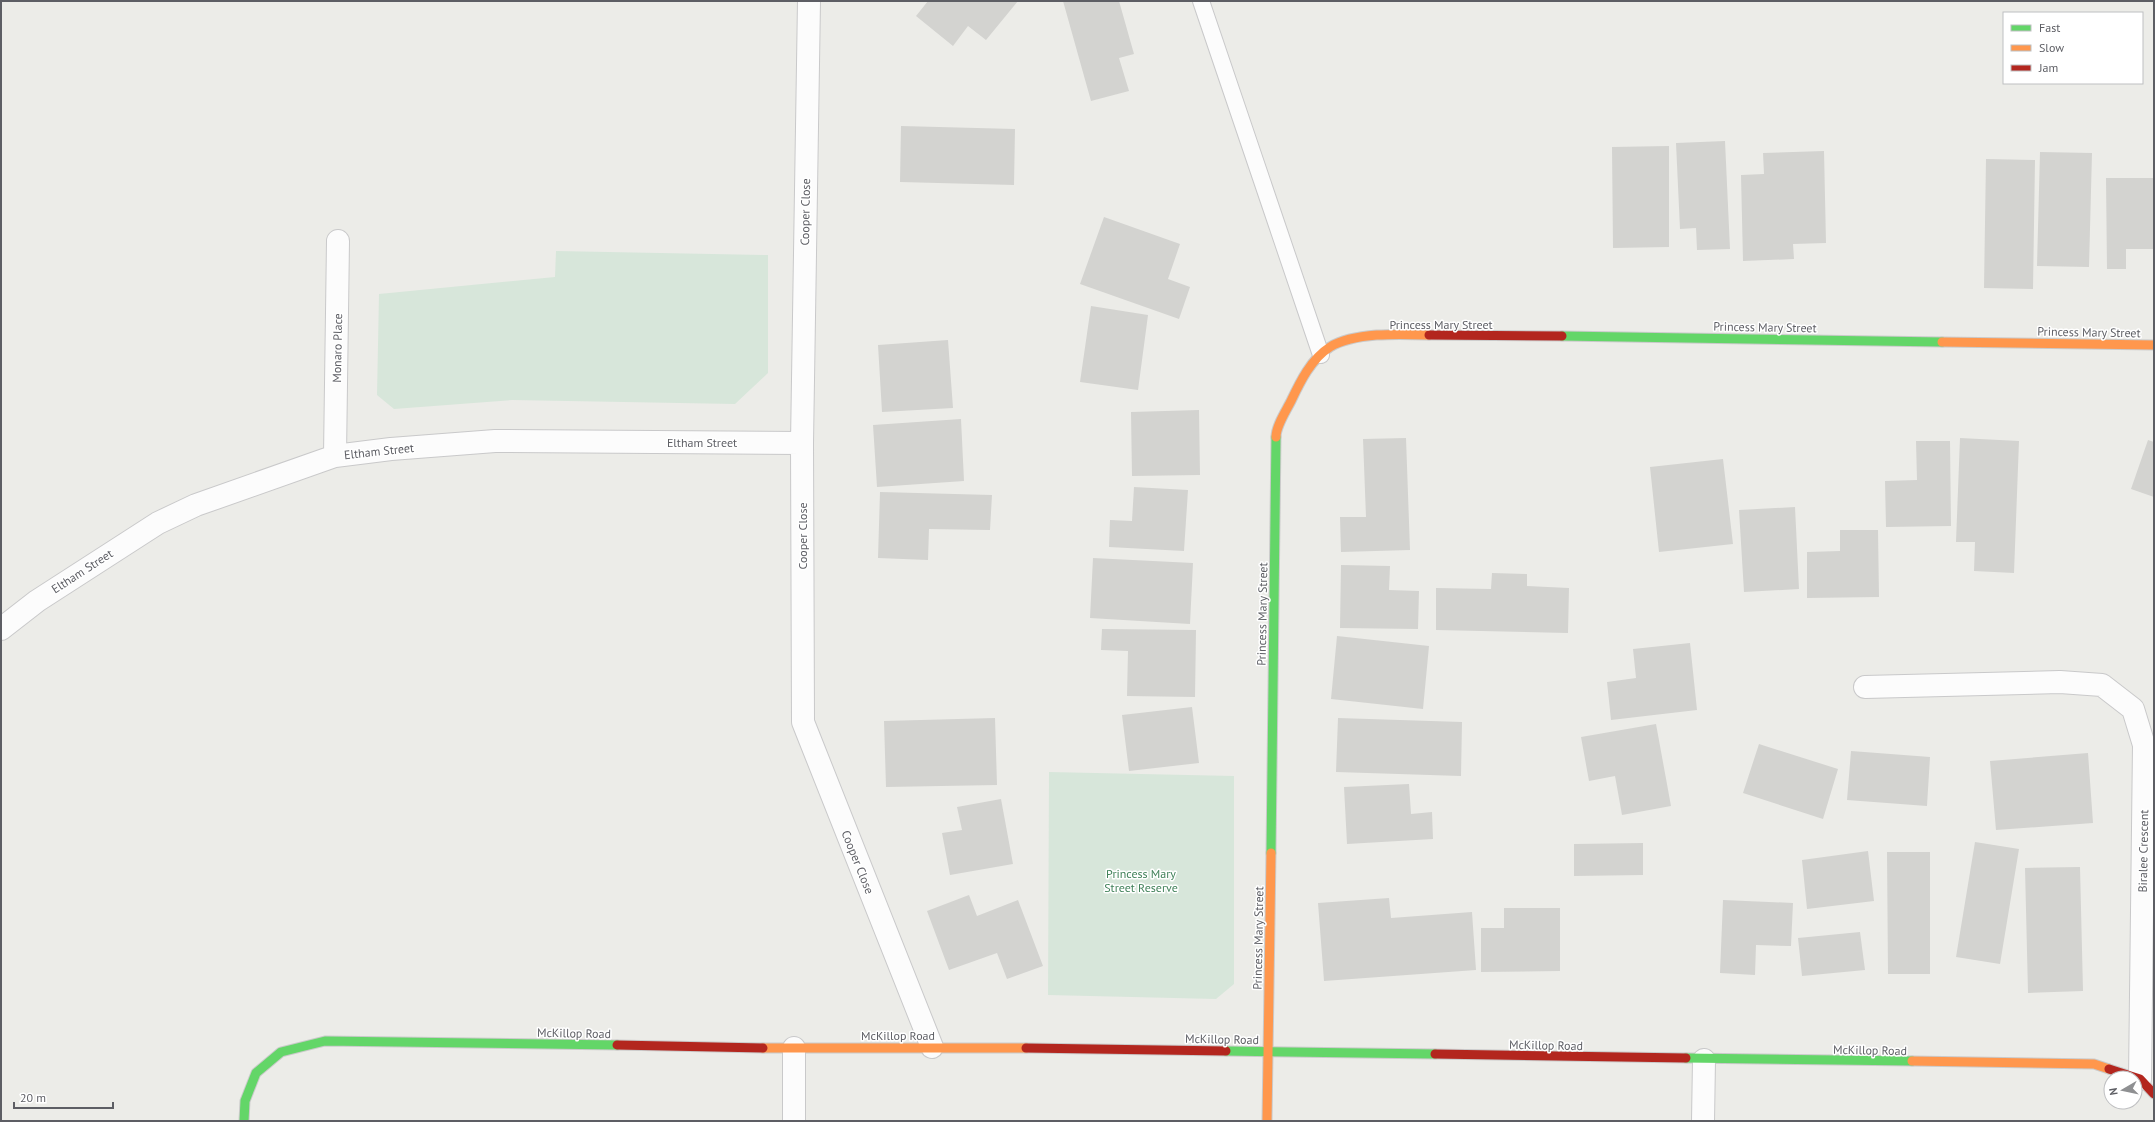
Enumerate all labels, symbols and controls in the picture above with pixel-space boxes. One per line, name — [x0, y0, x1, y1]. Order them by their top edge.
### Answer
legend — [2003, 12, 2143, 84]
text: Fast — [2039, 20, 2060, 35]
text: Slow — [2039, 40, 2064, 55]
text: Jam — [2038, 60, 2058, 75]
street label: Cooper Close — [797, 178, 813, 246]
street label: Monaro Place — [329, 313, 345, 383]
street label: Princess Mary Street — [1389, 317, 1493, 332]
street label: Princess Mary Street — [1713, 319, 1817, 335]
street label: Princess Mary Street — [2037, 324, 2141, 340]
street label: Eltham Street — [667, 435, 737, 450]
street label: Eltham Street — [343, 440, 415, 462]
street label: Cooper Close — [795, 502, 810, 570]
street label: Eltham Street — [49, 546, 115, 596]
street label: Princess Mary Street — [1254, 562, 1270, 666]
street label: Biralee Crescent — [2135, 809, 2151, 893]
street label: Cooper Close — [838, 828, 878, 896]
park label: Princess Mary Street Reserve — [1104, 866, 1178, 895]
street label: Princess Mary Street — [1250, 886, 1266, 990]
street label: McKillop Road — [537, 1025, 611, 1041]
street label: McKillop Road — [861, 1028, 935, 1043]
street label: McKillop Road — [1185, 1031, 1259, 1047]
street label: McKillop Road — [1509, 1037, 1583, 1053]
street label: McKillop Road — [1833, 1042, 1907, 1058]
north arrow — [2103, 1070, 2143, 1110]
scale bar — [14, 1084, 113, 1110]
text: N — [2106, 1087, 2121, 1096]
text: 20 m — [20, 1090, 46, 1105]

